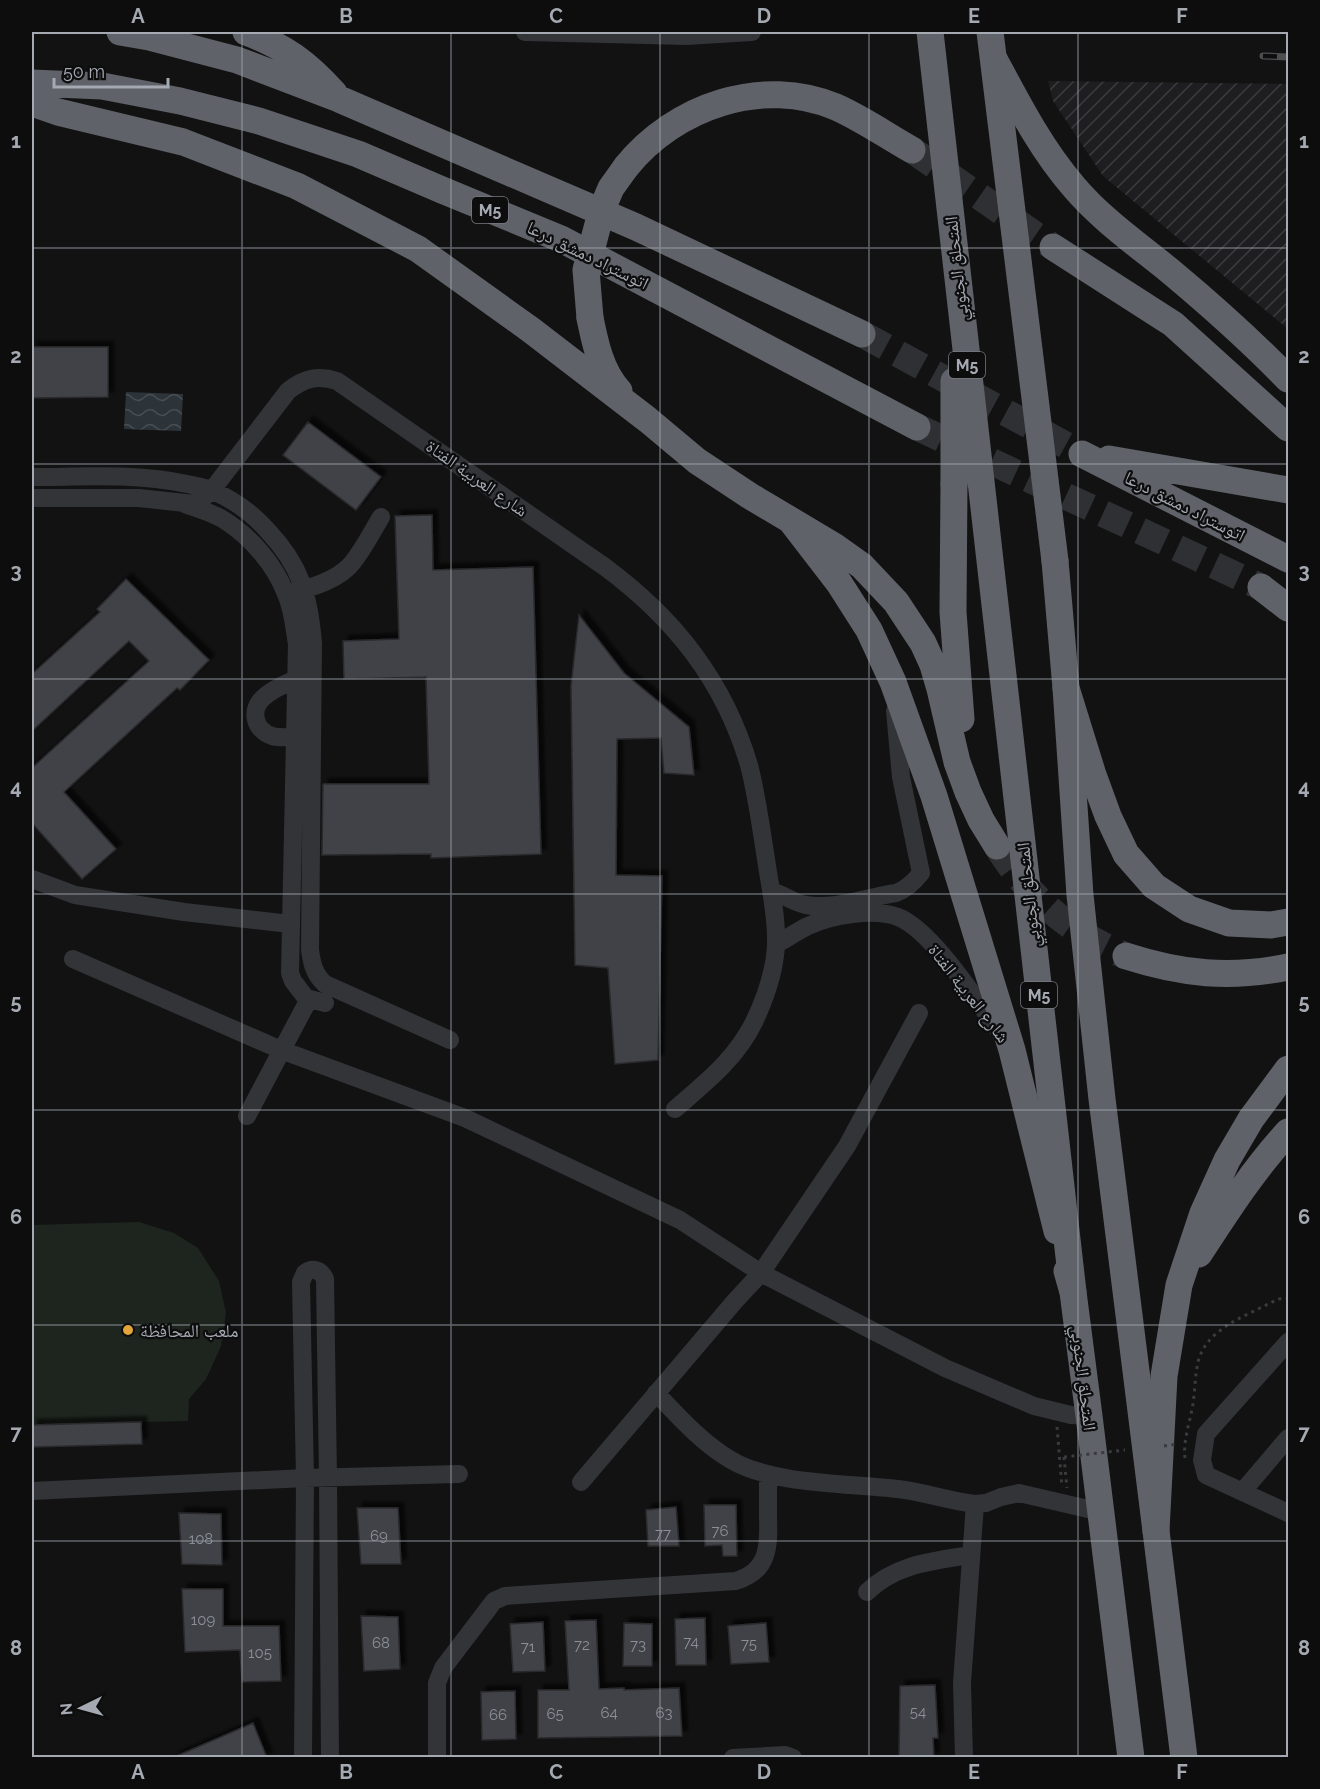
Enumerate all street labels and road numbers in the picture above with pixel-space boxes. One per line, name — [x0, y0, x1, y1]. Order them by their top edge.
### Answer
road number: M5 — [472, 197, 508, 223]
street label: المتحلق الجنوبي — [940, 215, 977, 323]
street label: اتوستراد دمشق درعا — [523, 217, 652, 294]
road number: M5 — [949, 352, 985, 378]
street label: شارع العربية الفتاة — [422, 435, 532, 522]
street label: اتوستراد دمشق درعا — [1121, 467, 1249, 546]
street label: المتحلق الجنوبي — [1012, 841, 1049, 949]
street label: شارع العربية الفتاة — [923, 940, 1014, 1047]
road number: M5 — [1021, 982, 1057, 1008]
street label: المتحلق الجنوبي — [1063, 1324, 1101, 1432]

